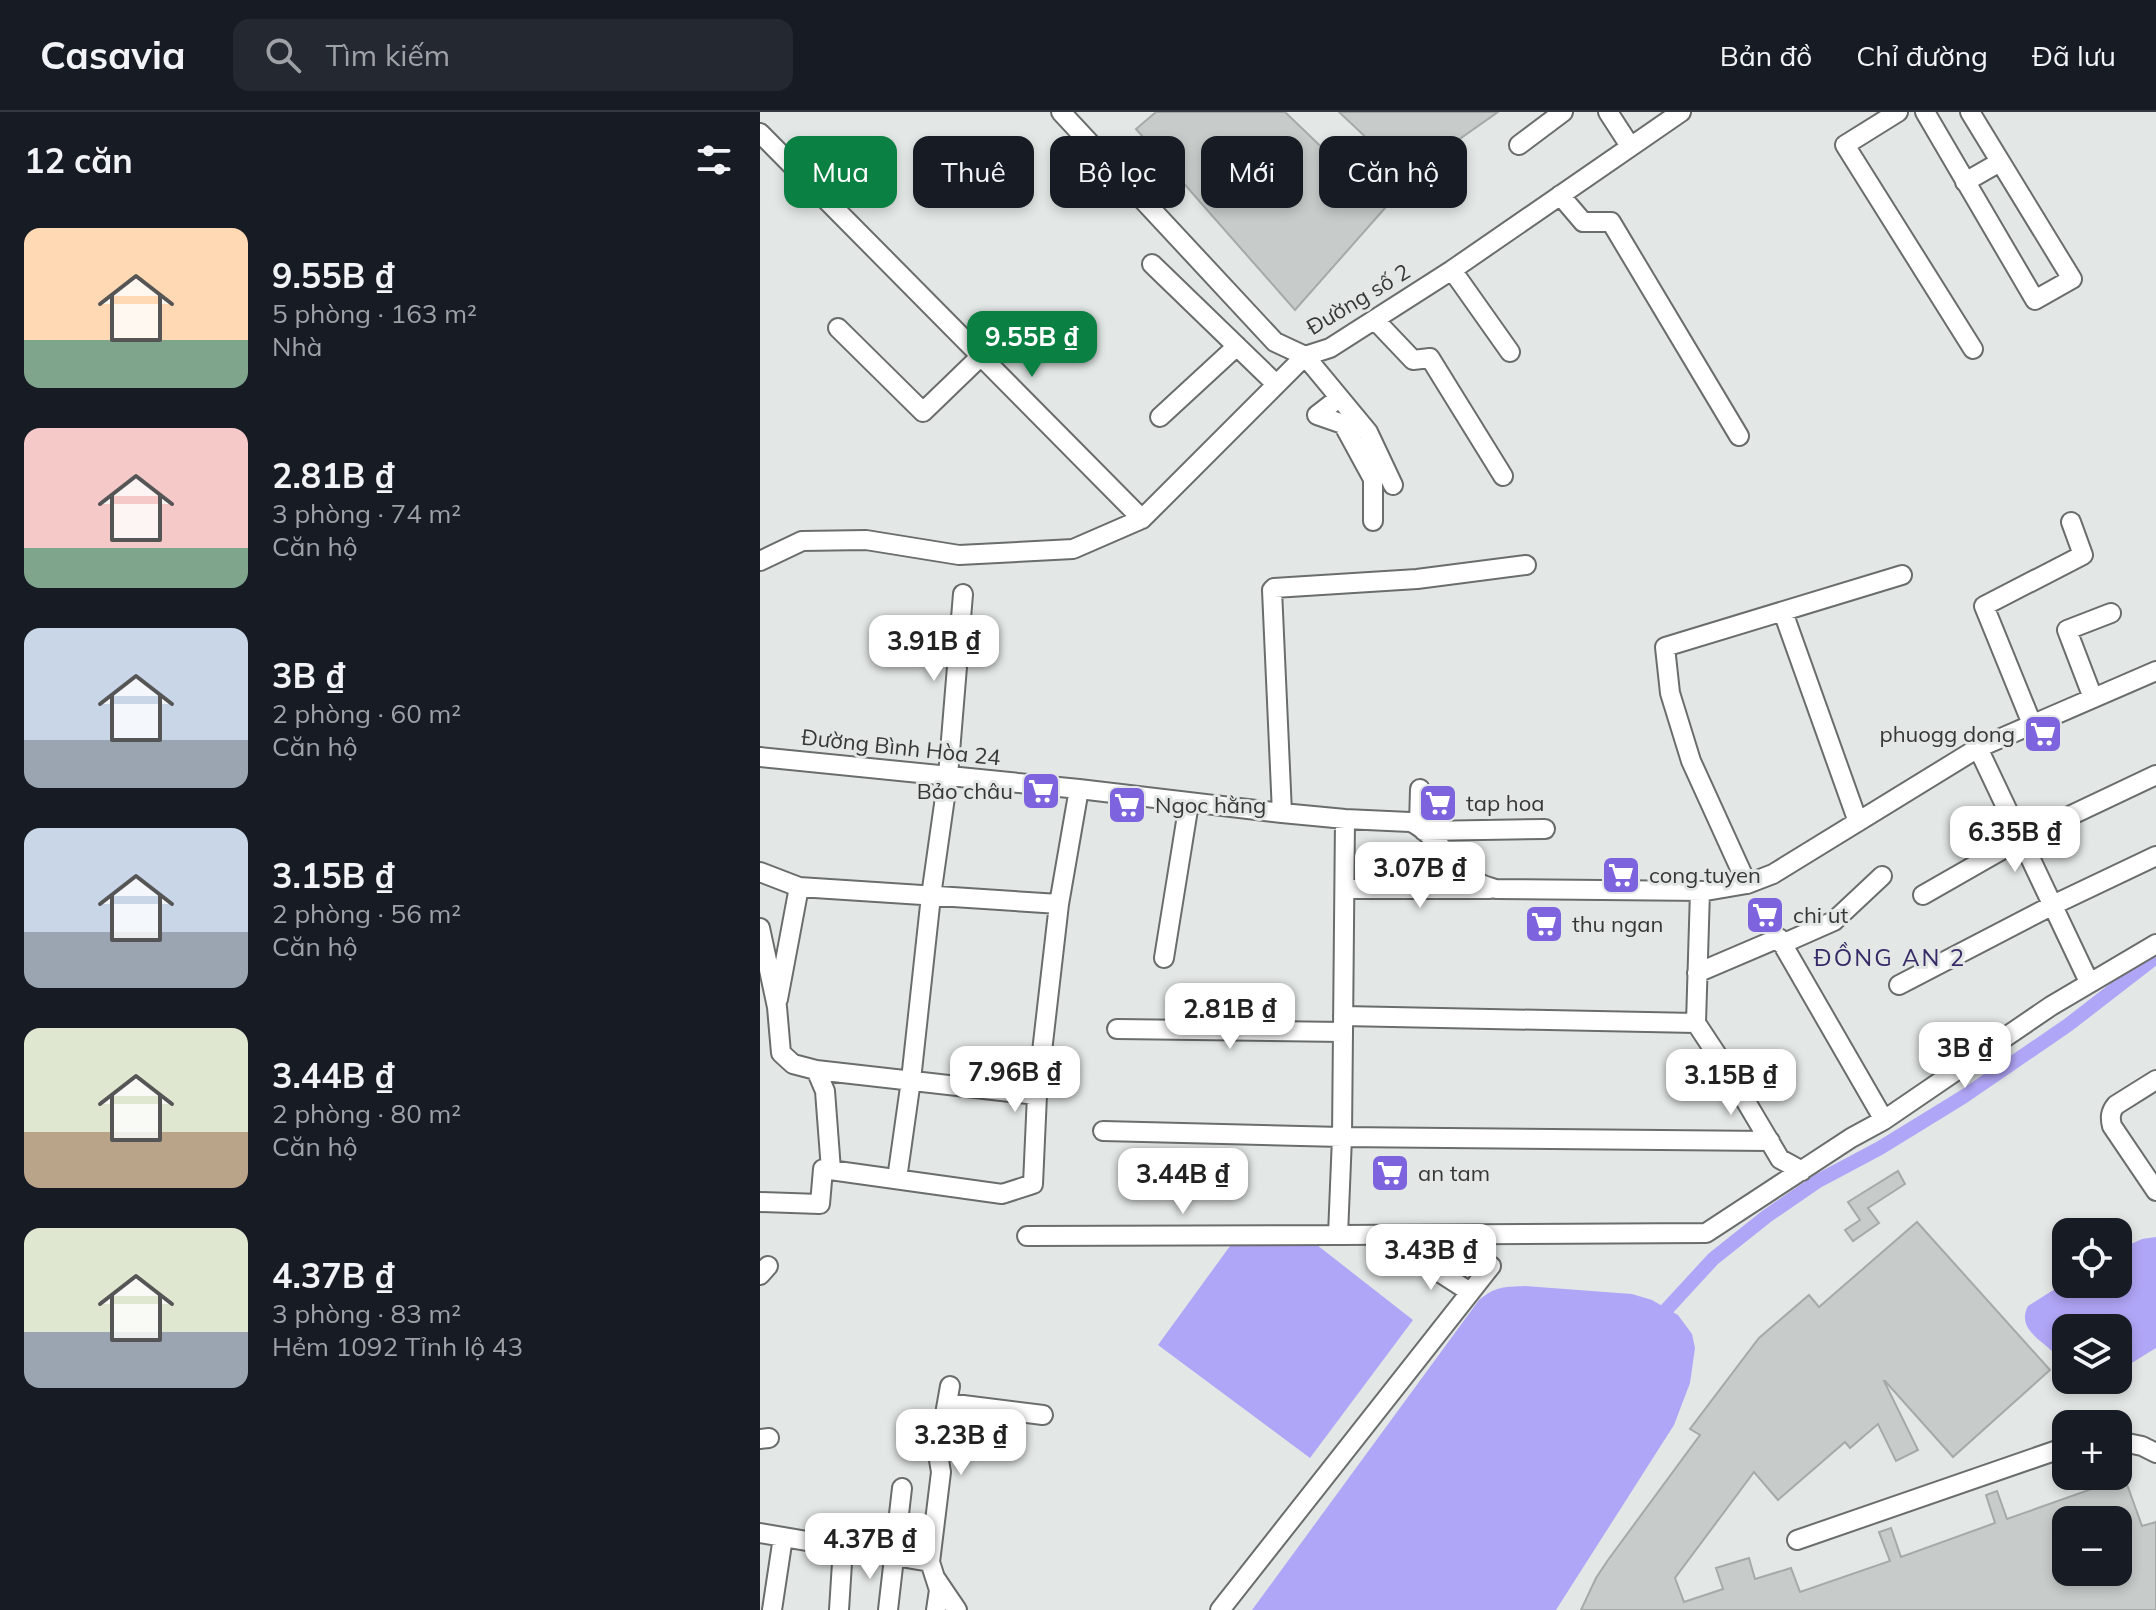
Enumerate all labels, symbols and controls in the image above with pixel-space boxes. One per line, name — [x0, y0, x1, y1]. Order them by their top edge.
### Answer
search box — [233, 19, 793, 91]
text: Casavia — [40, 31, 185, 79]
icon: search — [261, 33, 305, 77]
text: Tìm kiếm — [325, 36, 450, 74]
text: Bản đồ — [1720, 38, 1812, 73]
text: Chỉ đường — [1856, 38, 1988, 73]
text: Đã lưu — [2032, 38, 2116, 73]
chip: Mua — [784, 136, 897, 208]
chip: Thuê — [913, 136, 1034, 208]
chip: Bộ lọc — [1050, 136, 1185, 208]
chip: Mới — [1201, 136, 1303, 208]
chip: Căn hộ — [1319, 136, 1467, 208]
icon: filters — [692, 138, 736, 182]
text: 12 căn — [24, 139, 133, 182]
text: 9.55B ₫ — [272, 254, 395, 297]
street label: Đường số 2 — [1301, 257, 1415, 341]
icon: home — [88, 260, 184, 356]
text: 5 phòng · 163 m² — [272, 297, 477, 330]
pin: 9.55B ₫ — [958, 311, 1106, 379]
text: 9.55B ₫ — [985, 320, 1079, 353]
text: Nhà — [272, 330, 322, 363]
text: 2.81B ₫ — [272, 454, 395, 497]
icon: home — [88, 460, 184, 556]
text: 3 phòng · 74 m² — [272, 497, 461, 530]
text: Căn hộ — [272, 530, 358, 563]
pin: 3.91B ₫ — [860, 615, 1008, 683]
text: 3.91B ₫ — [887, 624, 981, 657]
text: 3B ₫ — [272, 654, 346, 697]
icon: home — [88, 660, 184, 756]
text: 2 phòng · 60 m² — [272, 697, 461, 730]
supermarket icon: phuogg dong — [2022, 713, 2064, 755]
place label: phuogg dong — [1879, 720, 2015, 748]
street label: Đường Bình Hòa 24 — [800, 723, 1002, 771]
text: Căn hộ — [272, 730, 358, 763]
supermarket icon: Bảo châu — [1020, 770, 1062, 812]
place label: Bảo châu — [917, 777, 1013, 805]
supermarket icon: tap hoa — [1417, 782, 1459, 824]
supermarket icon: Ngoc hằng — [1106, 784, 1148, 826]
place label: tap hoa — [1466, 789, 1545, 817]
place label: Ngoc hằng — [1155, 791, 1266, 819]
pin: 6.35B ₫ — [1941, 806, 2089, 874]
text: 6.35B ₫ — [1968, 815, 2062, 848]
pin: 3.07B ₫ — [1346, 842, 1494, 910]
text: 3.07B ₫ — [1373, 851, 1467, 884]
text: 3.15B ₫ — [272, 854, 395, 897]
supermarket icon: cong tuyen — [1600, 854, 1642, 896]
icon: home — [88, 860, 184, 956]
place label: cong tuyen — [1649, 861, 1761, 889]
supermarket icon: chi ut — [1744, 894, 1786, 936]
text: 2 phòng · 56 m² — [272, 897, 461, 930]
place label: chi ut — [1793, 901, 1848, 929]
supermarket icon: thu ngan — [1523, 903, 1565, 945]
place label: thu ngan — [1572, 910, 1663, 938]
text: Căn hộ — [272, 930, 358, 963]
district label: ĐỒNG AN 2 — [1814, 942, 1966, 972]
pin: 2.81B ₫ — [1156, 983, 1304, 1051]
text: 2.81B ₫ — [1183, 992, 1277, 1025]
pin: 3B ₫ — [1918, 1022, 2012, 1090]
text: 3B ₫ — [1937, 1031, 1993, 1064]
pin: 7.96B ₫ — [941, 1046, 1089, 1114]
pin: 3.15B ₫ — [1657, 1049, 1805, 1117]
text: 3.44B ₫ — [272, 1054, 395, 1097]
text: 7.96B ₫ — [968, 1055, 1062, 1088]
text: 3.15B ₫ — [1684, 1058, 1778, 1091]
icon: home — [88, 1060, 184, 1156]
text: 2 phòng · 80 m² — [272, 1097, 461, 1130]
text: Căn hộ — [272, 1130, 358, 1163]
pin: 3.44B ₫ — [1109, 1148, 1257, 1216]
supermarket icon: an tam — [1369, 1152, 1411, 1194]
text: 3.44B ₫ — [1136, 1157, 1230, 1190]
place label: an tam — [1418, 1159, 1490, 1187]
map controls — [2052, 1218, 2132, 1586]
button: locate — [2052, 1218, 2132, 1298]
pin: 3.43B ₫ — [1357, 1224, 1505, 1292]
text: 3.43B ₫ — [1384, 1233, 1478, 1266]
text: 4.37B ₫ — [272, 1254, 395, 1297]
icon: home — [88, 1260, 184, 1356]
text: 3 phòng · 83 m² — [272, 1297, 461, 1330]
button: layers — [2052, 1314, 2132, 1394]
text: Hẻm 1092 Tỉnh lộ 43 — [272, 1330, 523, 1363]
pin: 3.23B ₫ — [887, 1409, 1035, 1477]
button: + — [2052, 1410, 2132, 1490]
text: 3.23B ₫ — [914, 1418, 1008, 1451]
button: − — [2052, 1506, 2132, 1586]
pin: 4.37B ₫ — [796, 1513, 944, 1581]
text: 4.37B ₫ — [823, 1522, 917, 1555]

